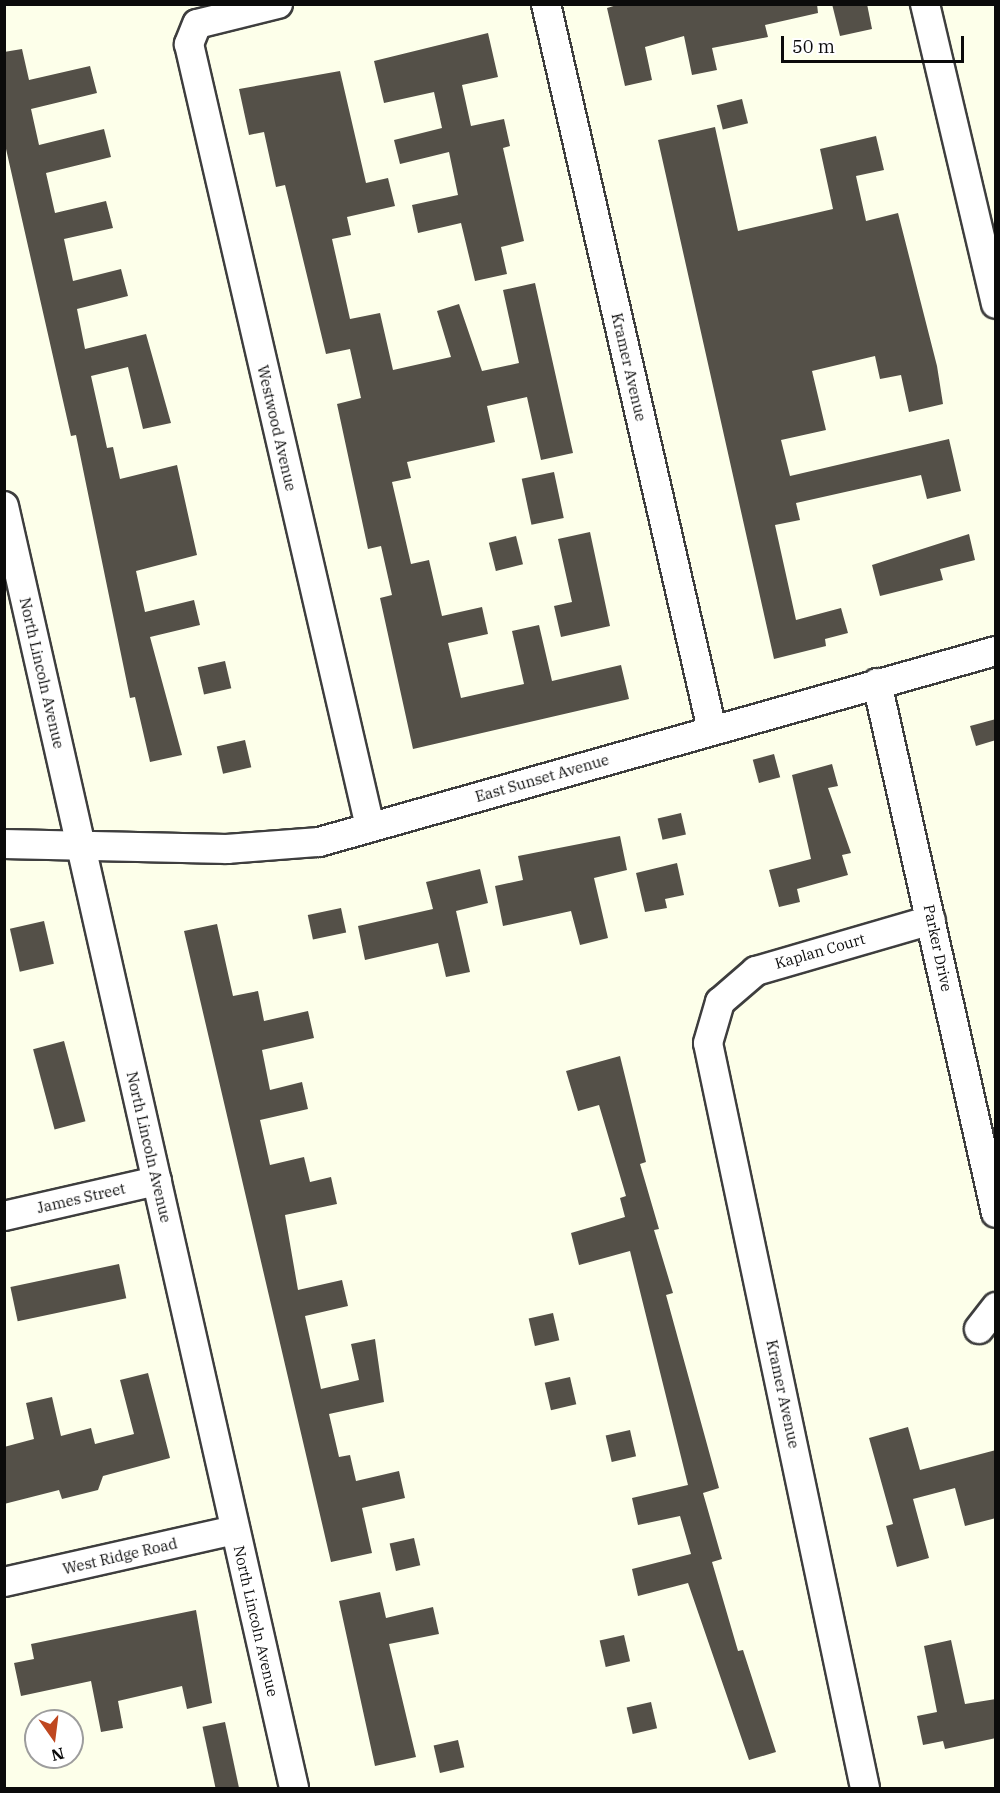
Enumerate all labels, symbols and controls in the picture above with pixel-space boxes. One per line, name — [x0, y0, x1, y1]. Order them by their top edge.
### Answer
scale bar — [784, 24, 967, 62]
text: 50 m — [792, 35, 835, 58]
street label: Kramer Avenue — [608, 311, 650, 423]
street label: Westwood Avenue — [254, 363, 300, 493]
street label: North Lincoln Avenue — [16, 596, 68, 750]
street label: East Sunset Avenue — [473, 750, 611, 806]
street label: Parker Drive — [920, 903, 956, 993]
street label: Kaplan Court — [773, 930, 867, 972]
street label: North Lincoln Avenue — [123, 1070, 175, 1224]
street label: James Street — [35, 1179, 127, 1217]
street label: Kramer Avenue — [763, 1338, 803, 1450]
street label: West Ridge Road — [61, 1534, 179, 1578]
street label: North Lincoln Avenue — [230, 1544, 282, 1698]
north arrow — [24, 1709, 84, 1769]
text: N — [49, 1743, 66, 1766]

